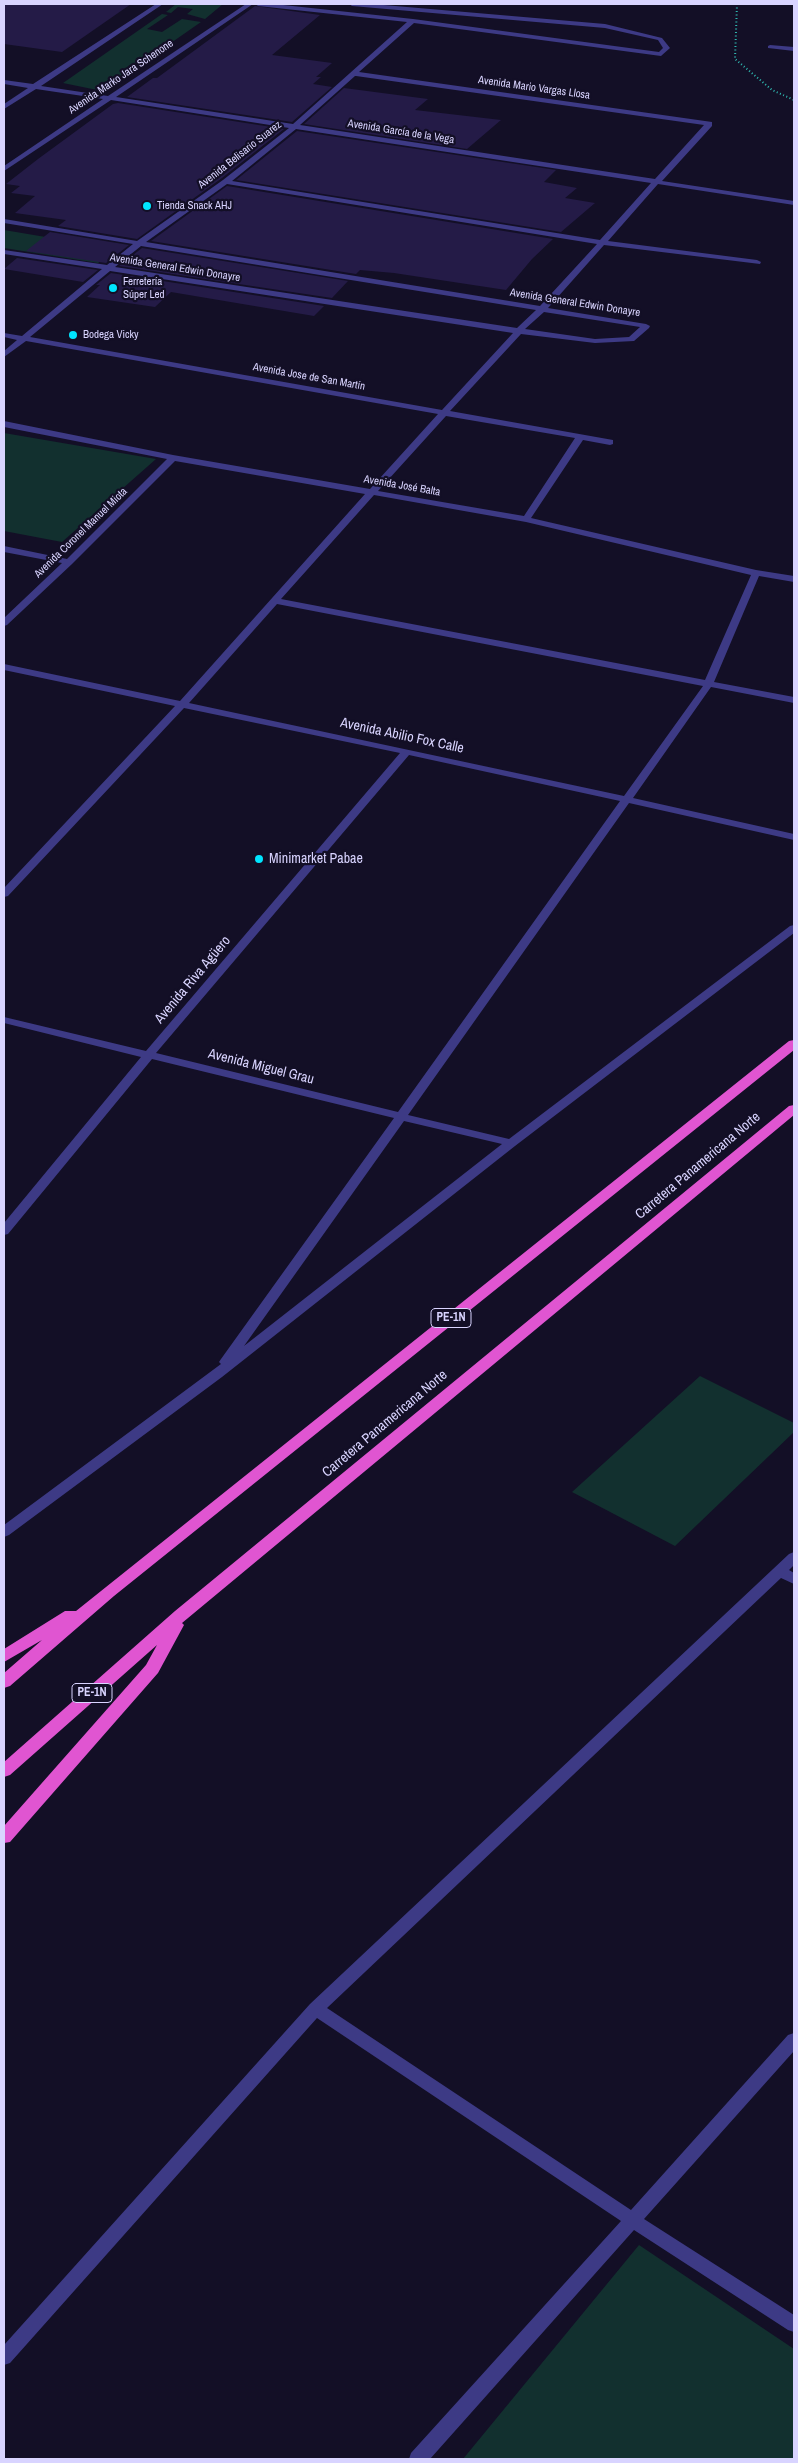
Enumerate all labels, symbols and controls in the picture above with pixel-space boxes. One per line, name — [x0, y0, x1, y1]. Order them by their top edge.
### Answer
street label: Avenida Marko Jara Schenone — [66, 37, 176, 117]
street label: Avenida Mario Vargas Llosa — [477, 74, 591, 102]
street label: Avenida García de la Vega — [347, 117, 455, 147]
street label: Avenida Belisario Suarez — [196, 118, 284, 192]
place label: Tienda Snack AHJ — [157, 199, 232, 213]
marker: Tienda Snack AHJ — [141, 200, 153, 212]
street label: Avenida General Edwin Donayre — [109, 251, 241, 285]
place label: Ferretería Súper Led — [123, 275, 165, 301]
marker: Ferretería Súper Led — [107, 282, 119, 294]
street label: Avenida General Edwin Donayre — [509, 286, 641, 320]
place label: Bodega Vicky — [83, 328, 139, 342]
marker: Bodega Vicky — [67, 329, 79, 341]
street label: Avenida Jose de San Martín — [252, 361, 366, 393]
street label: Avenida José Balta — [363, 473, 441, 499]
street label: Avenida Coronel Manuel Miota — [32, 485, 130, 581]
street label: Avenida Abilio Fox Calle — [339, 715, 465, 757]
place label: Minimarket Pabae — [269, 851, 363, 867]
marker: Minimarket Pabae — [253, 853, 265, 865]
street label: Avenida Riva Agüero — [152, 933, 234, 1027]
street label: Avenida Miguel Grau — [206, 1046, 316, 1088]
street label: Carretera Panamericana Norte — [632, 1109, 764, 1223]
road number: PE-1N — [431, 1309, 471, 1328]
street label: Carretera Panamericana Norte — [319, 1367, 451, 1481]
road number: PE-1N — [72, 1684, 112, 1702]

